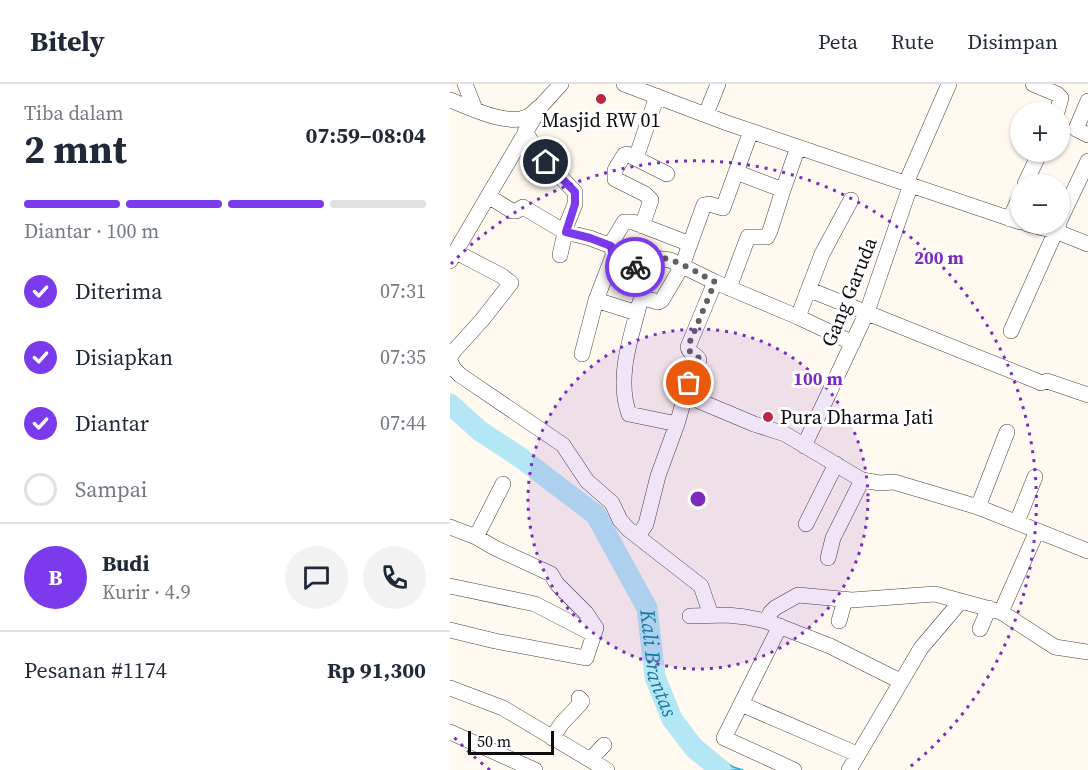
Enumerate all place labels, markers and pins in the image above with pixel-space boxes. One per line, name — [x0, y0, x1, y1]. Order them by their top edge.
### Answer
marker: Masjid RW 01 — [594, 92, 608, 106]
place label: Masjid RW 01 — [541, 106, 661, 134]
pin — [520, 136, 571, 187]
pin — [663, 357, 714, 408]
place label: Pura Dharma Jati — [780, 403, 934, 431]
marker: Pura Dharma Jati — [761, 410, 775, 424]
centre of rings — [688, 489, 708, 509]

